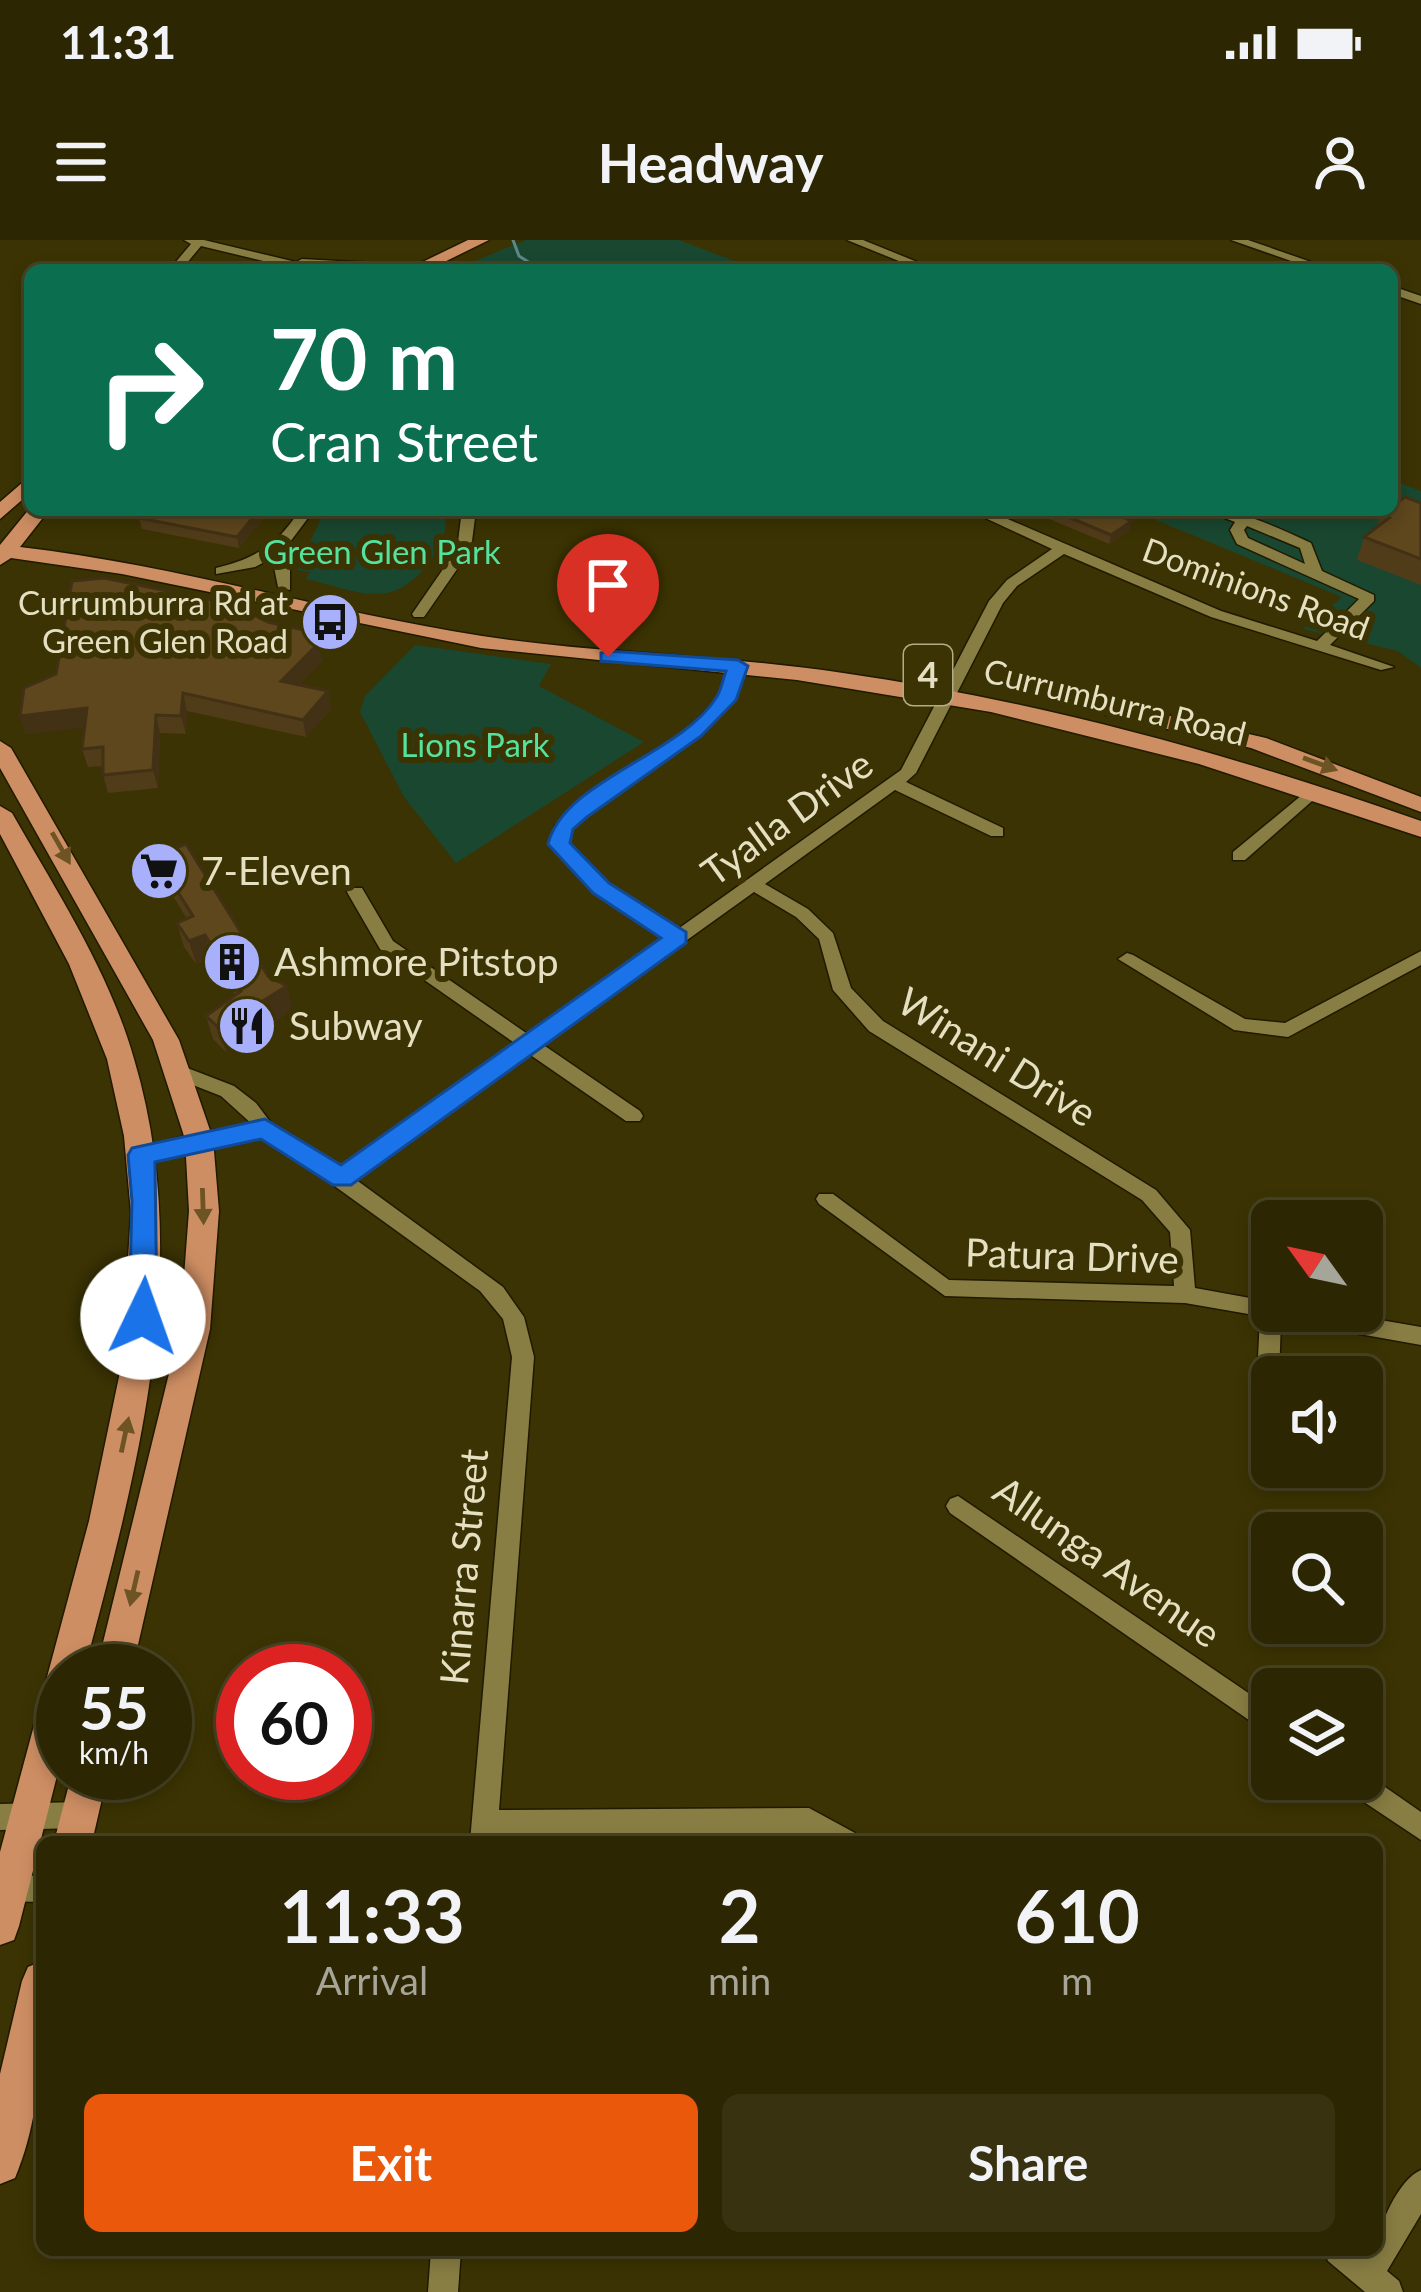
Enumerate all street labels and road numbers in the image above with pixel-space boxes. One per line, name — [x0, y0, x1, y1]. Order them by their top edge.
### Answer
street label: Dominions Road — [1138, 529, 1375, 648]
road number: 4 — [904, 645, 952, 705]
street label: Currumburra Road — [980, 649, 1250, 753]
street label: Tyalla Drive — [692, 740, 881, 894]
street label: Winani Drive — [890, 977, 1105, 1135]
street label: Patura Drive — [964, 1228, 1180, 1282]
street label: Kinarra Street — [430, 1447, 496, 1687]
street label: Allunga Avenue — [986, 1466, 1230, 1656]

